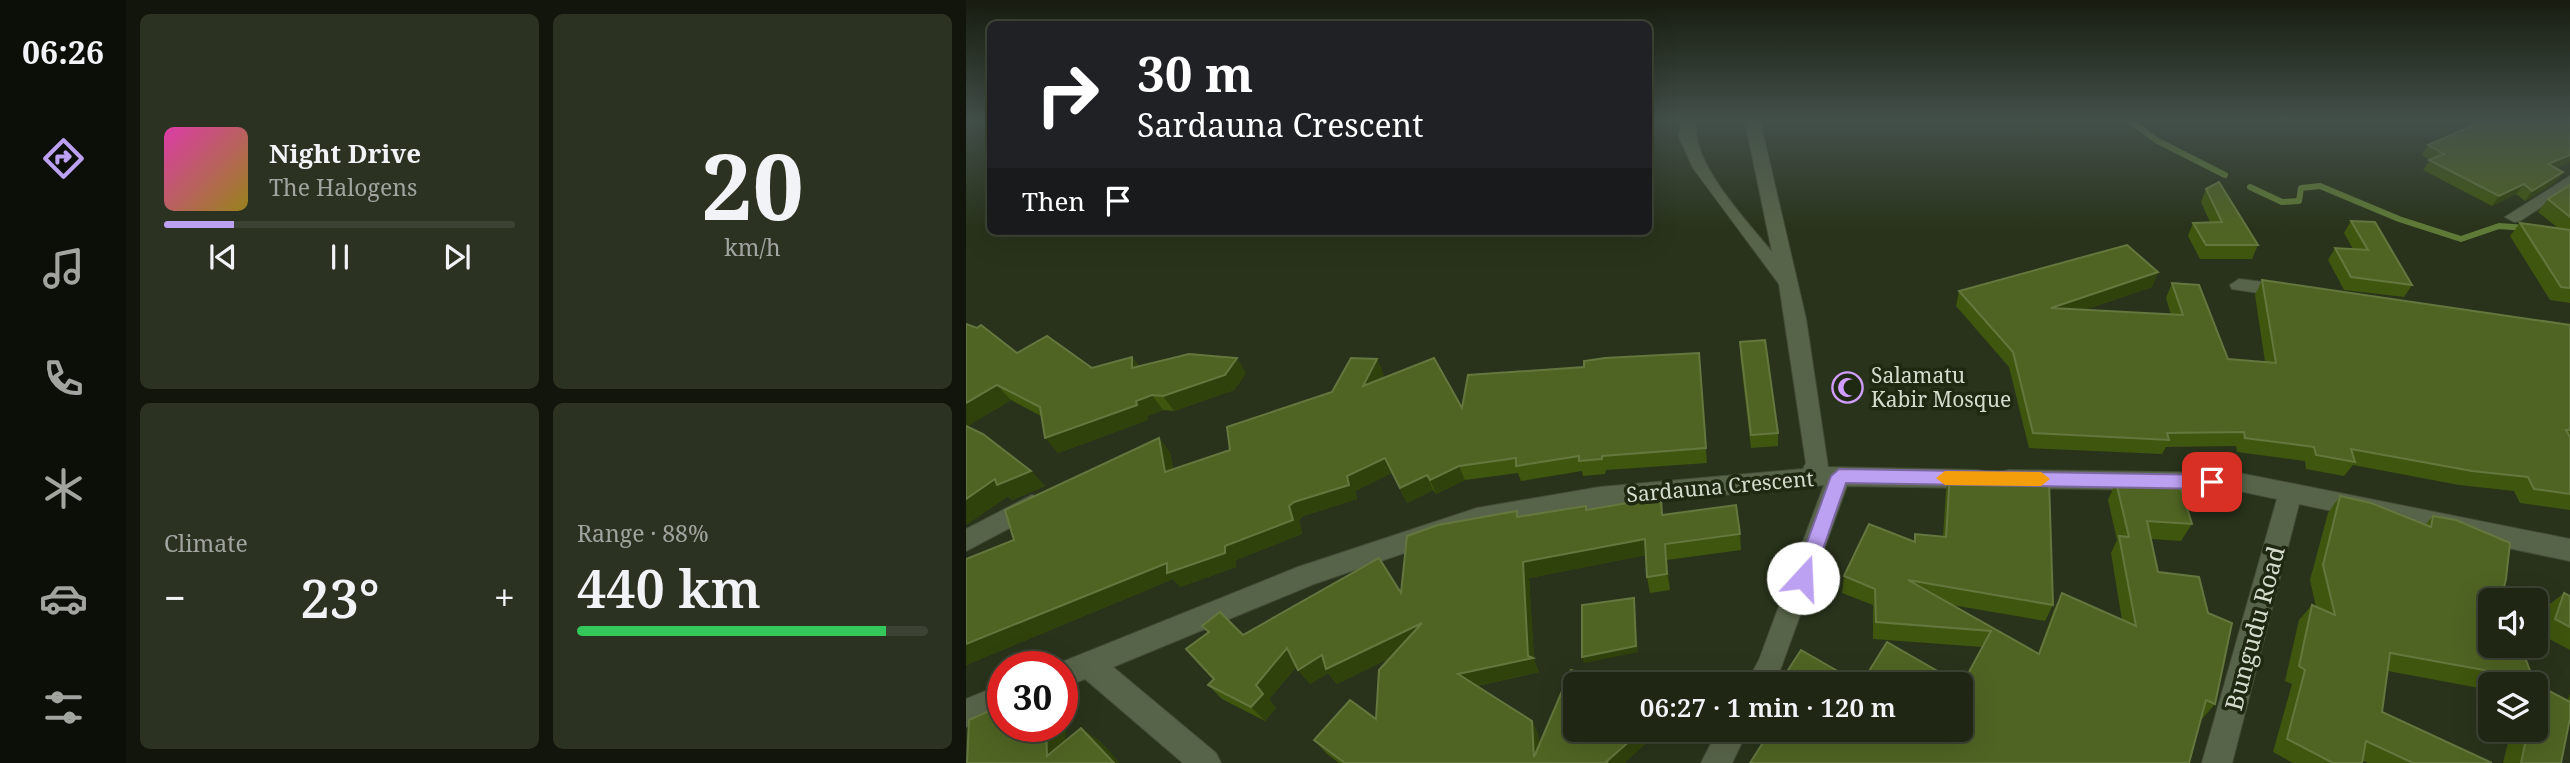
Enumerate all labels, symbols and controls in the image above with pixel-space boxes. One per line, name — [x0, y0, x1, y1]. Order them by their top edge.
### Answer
text: 06:26 — [22, 30, 104, 73]
text: 30 m — [1137, 40, 1253, 106]
icon: right — [1022, 49, 1113, 140]
text: Sardauna Crescent — [1137, 103, 1424, 146]
text: 20 — [701, 123, 804, 247]
icon: directions — [39, 134, 88, 183]
text: Night Drive — [269, 135, 421, 171]
text: The Halogens — [269, 171, 417, 203]
icon: arrive — [1099, 182, 1137, 220]
text: Then — [1022, 183, 1085, 219]
text: km/h — [724, 231, 781, 263]
icon: previous — [204, 238, 242, 276]
icon: pause — [321, 238, 359, 276]
icon: next — [438, 238, 476, 276]
icon: music — [39, 244, 88, 293]
icon: phone — [39, 354, 88, 403]
place label: Salamatu Kabir Mosque — [1871, 361, 2011, 413]
mosque icon: Salamatu Kabir Mosque — [1831, 370, 1865, 404]
pin — [2182, 452, 2242, 512]
icon: arrive — [2193, 463, 2231, 501]
icon: climate — [39, 464, 88, 513]
street label: Sardauna Crescent — [1625, 464, 1815, 508]
text: Range · 88% — [577, 517, 709, 549]
text: Climate — [164, 527, 248, 559]
position arrow — [1766, 541, 1840, 615]
street label: Bungudu Road — [2216, 542, 2292, 714]
text: 440 km — [577, 552, 761, 623]
text: 23° — [300, 562, 380, 633]
text: − — [164, 571, 186, 623]
text: + — [494, 571, 515, 623]
icon: car — [39, 574, 88, 623]
map controls — [2478, 588, 2548, 742]
button: sound — [2478, 588, 2548, 658]
speed limit sign: 30 — [987, 651, 1078, 742]
button: layers — [2478, 672, 2548, 742]
icon: filters — [39, 683, 88, 732]
text: 06:27 · 1 min · 120 m — [1640, 689, 1896, 725]

